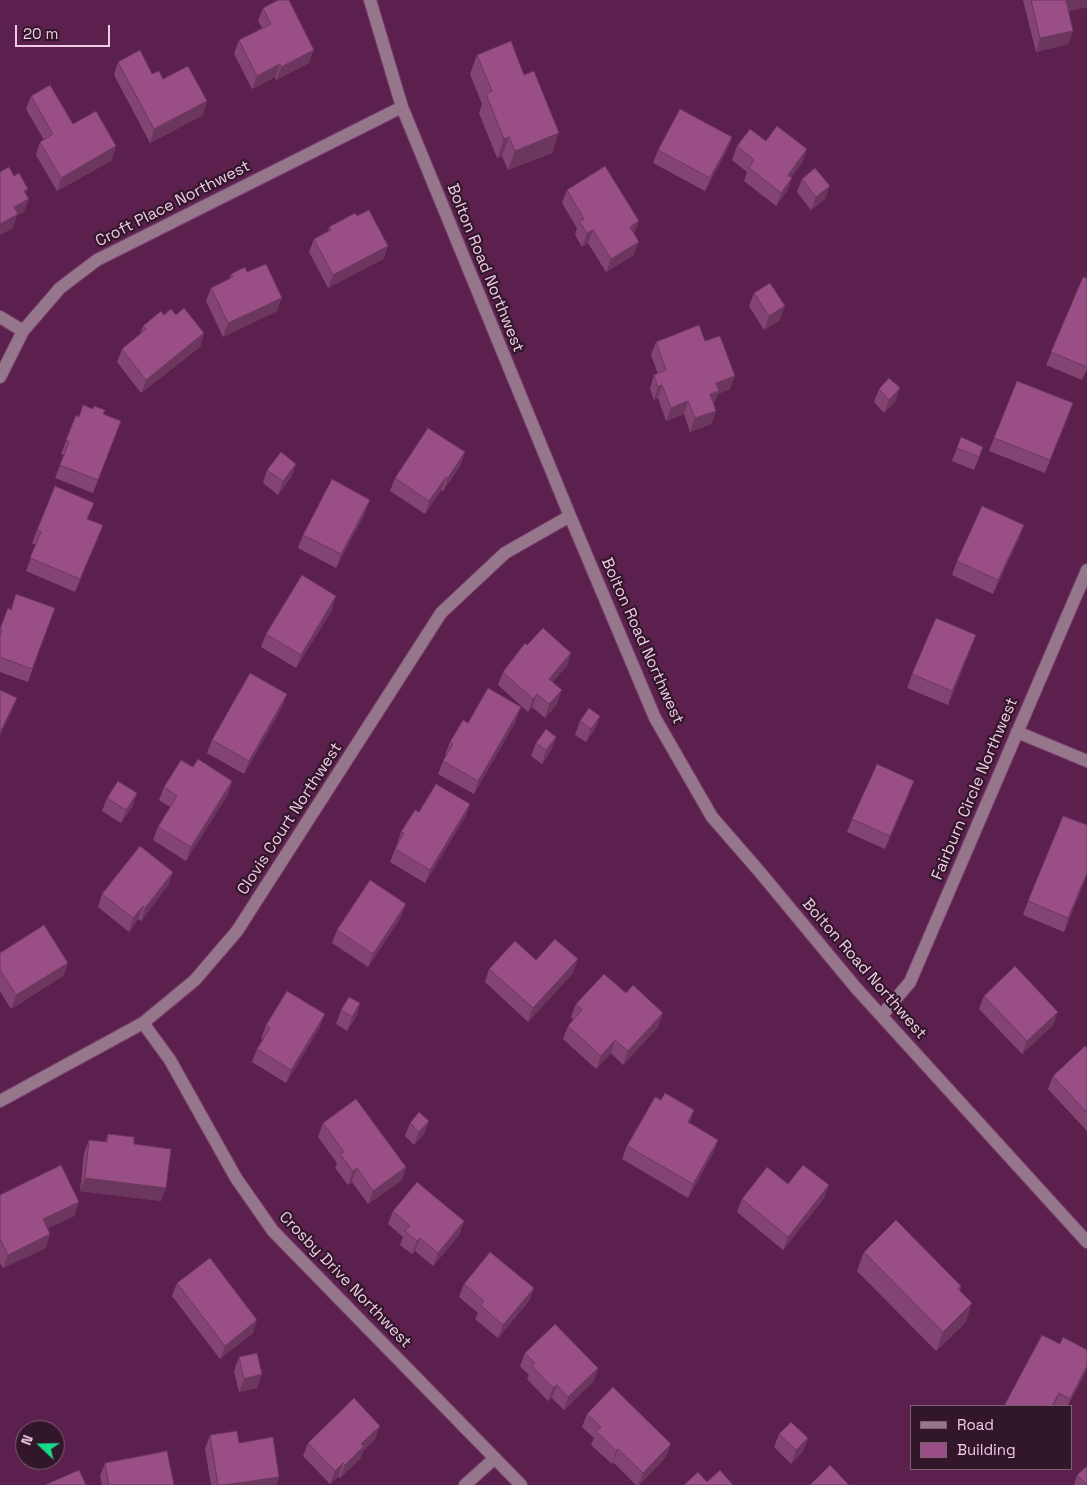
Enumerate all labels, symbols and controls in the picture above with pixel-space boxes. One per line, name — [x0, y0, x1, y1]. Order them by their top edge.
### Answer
scale bar — [18, 15, 112, 47]
text: 20 m — [23, 24, 58, 43]
street label: Croft Place Northwest — [93, 157, 253, 251]
street label: Bolton Road Northwest — [442, 181, 528, 355]
street label: Bolton Road Northwest — [597, 555, 687, 727]
street label: Fairburn Circle Northwest — [928, 695, 1022, 883]
street label: Clovis Court Northwest — [234, 739, 346, 899]
street label: Bolton Road Northwest — [798, 895, 930, 1043]
street label: Crosby Drive Northwest — [275, 1208, 415, 1352]
legend — [910, 1405, 1072, 1470]
text: Road — [957, 1415, 994, 1434]
north arrow — [15, 1420, 65, 1470]
text: N — [17, 1432, 37, 1448]
text: Building — [957, 1440, 1016, 1459]

